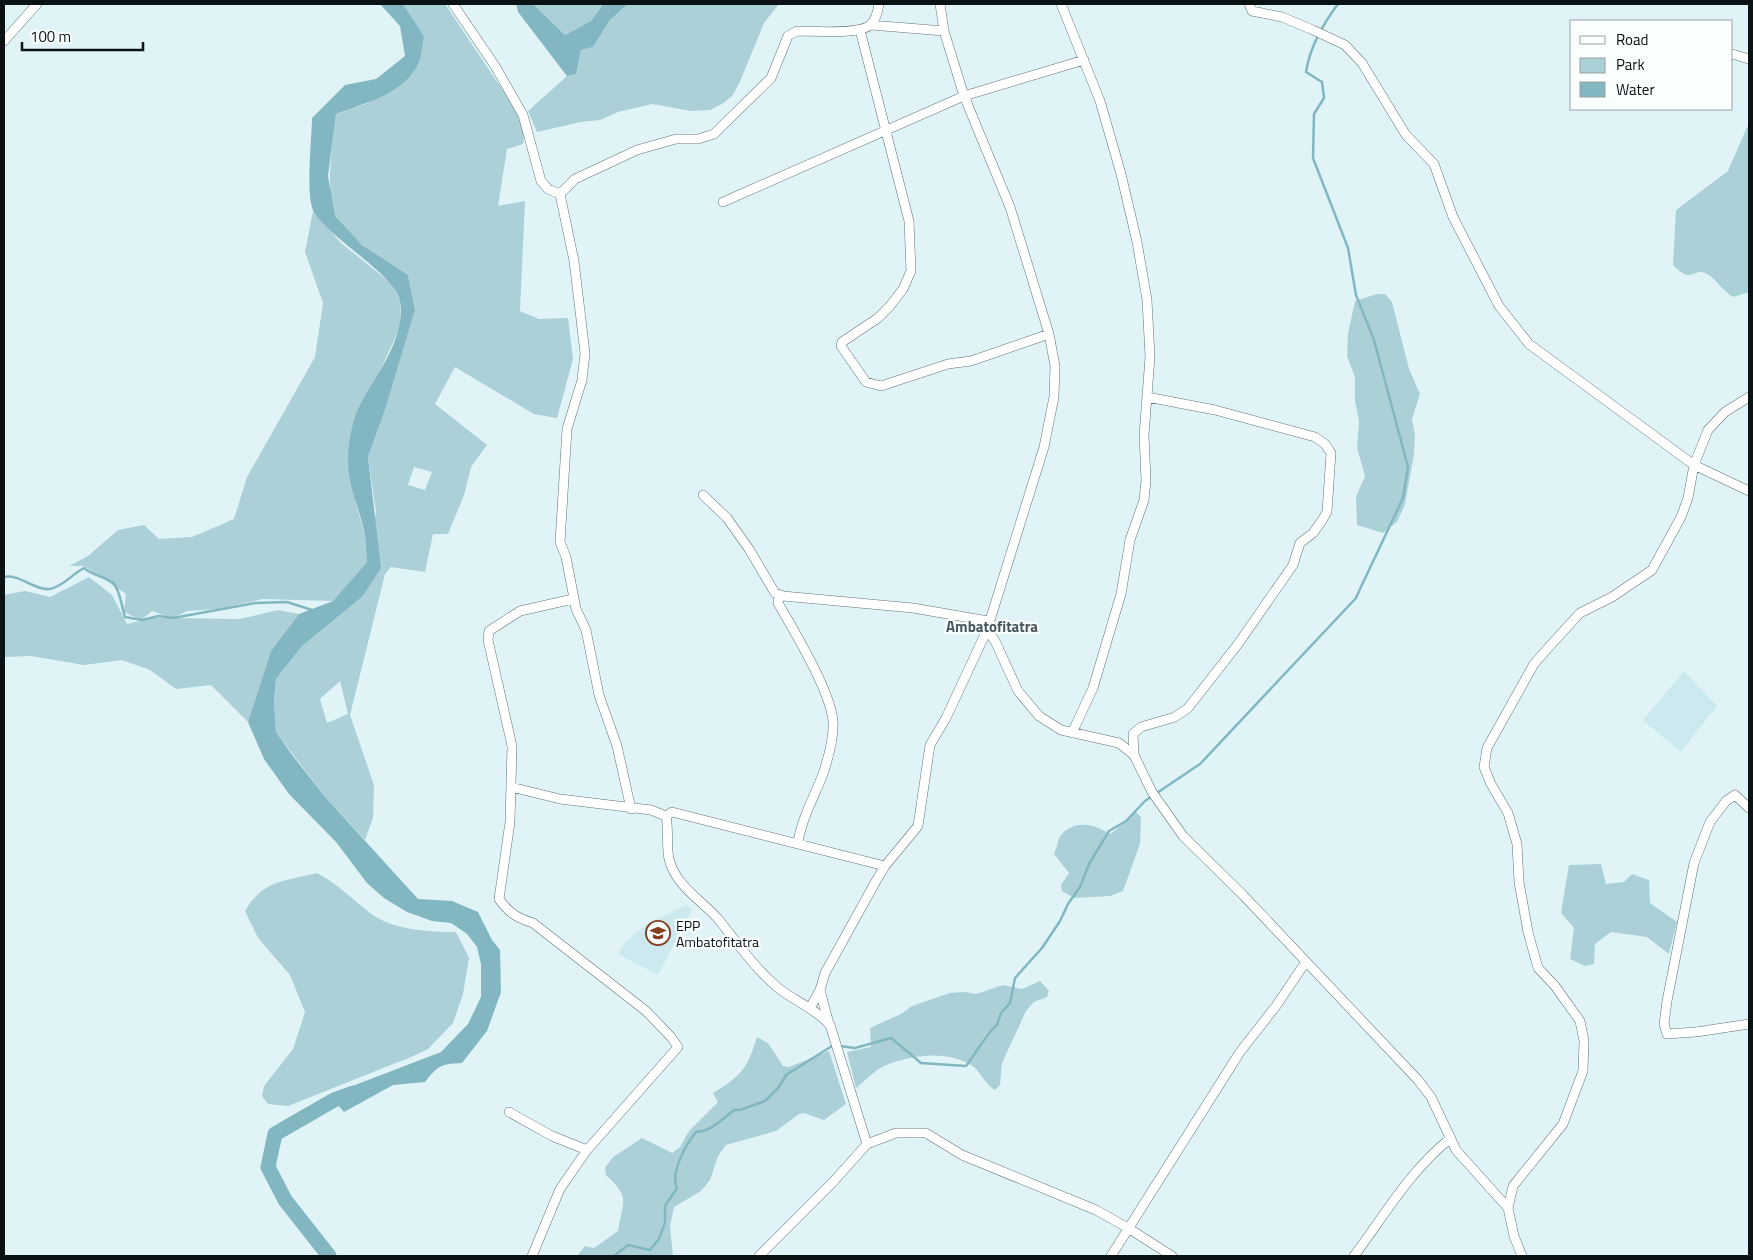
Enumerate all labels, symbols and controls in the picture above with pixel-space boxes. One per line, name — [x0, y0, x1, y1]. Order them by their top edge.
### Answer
scale bar — [22, 20, 144, 52]
legend — [1570, 20, 1733, 110]
text: 100 m — [30, 25, 71, 48]
text: Road — [1616, 28, 1648, 51]
text: Park — [1616, 53, 1645, 76]
text: Water — [1616, 78, 1655, 101]
district label: Ambatofitatra — [946, 615, 1038, 638]
place label: EPP Ambatofitatra — [676, 915, 759, 952]
school or university icon: EPP Ambatofitatra — [645, 920, 671, 946]

